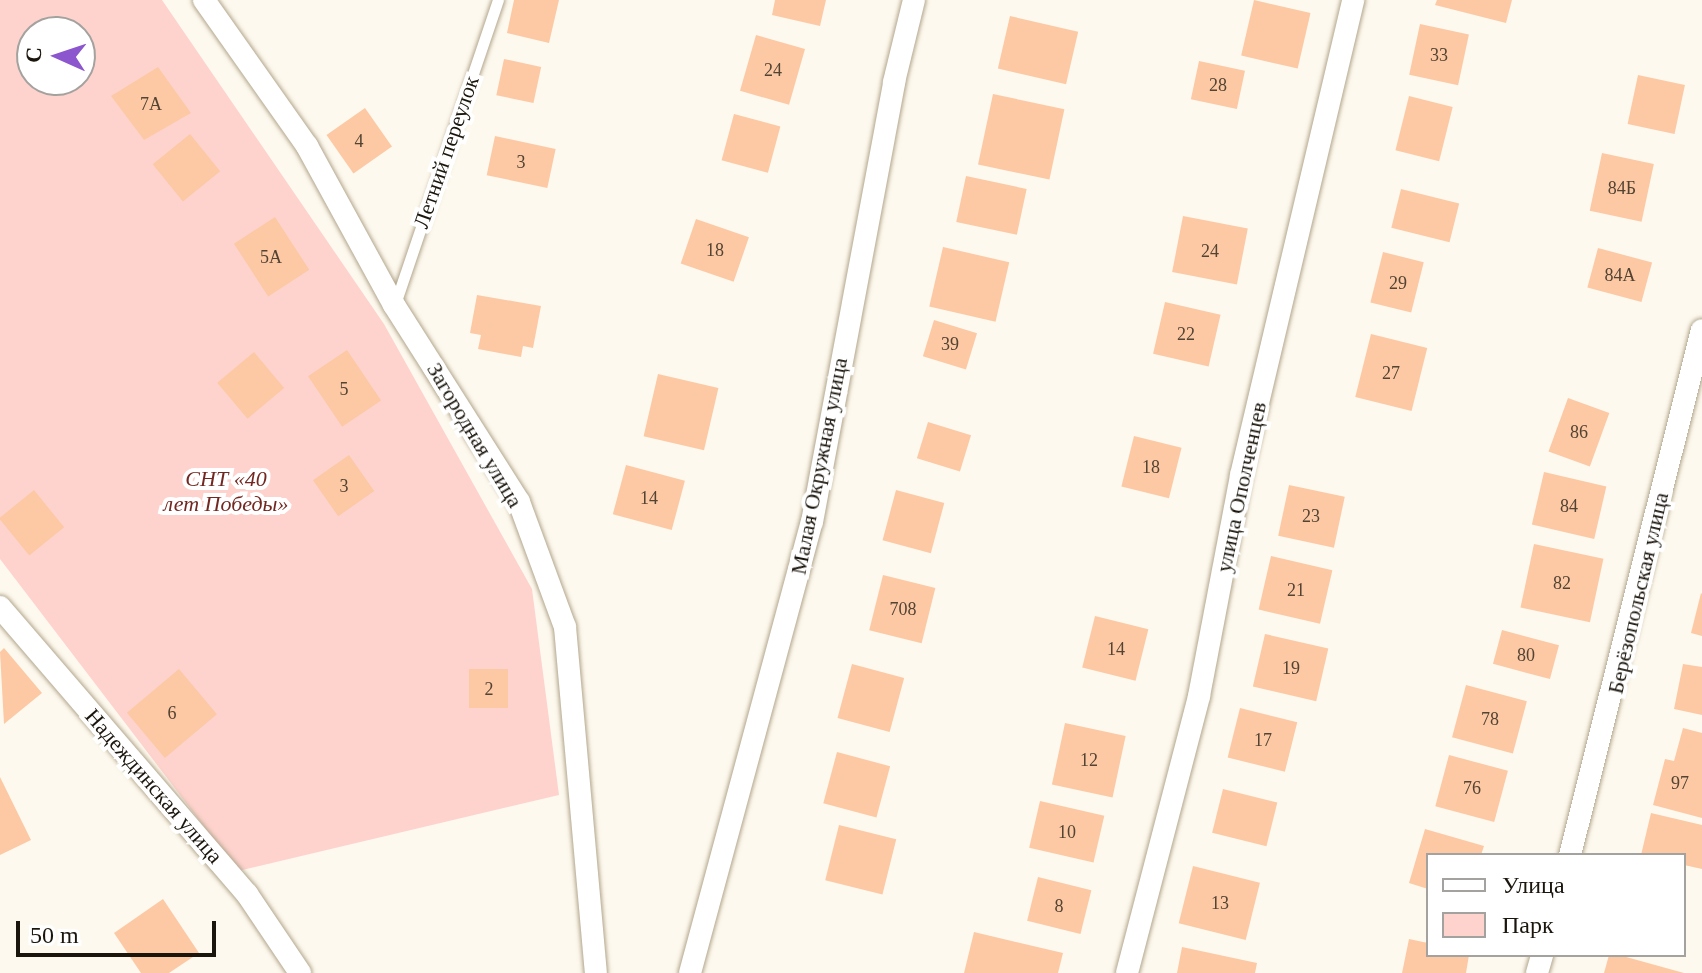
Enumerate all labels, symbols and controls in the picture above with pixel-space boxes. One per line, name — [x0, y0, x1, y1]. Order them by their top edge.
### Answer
north arrow — [16, 16, 96, 96]
house number: 33 — [1430, 44, 1448, 66]
text: С — [21, 46, 46, 63]
house number: 24 — [764, 59, 782, 81]
street label: Летний переулок — [408, 72, 484, 232]
house number: 28 — [1209, 74, 1227, 96]
house number: 7А — [140, 93, 162, 115]
house number: 4 — [354, 130, 364, 152]
house number: 3 — [516, 151, 526, 173]
house number: 84Б — [1608, 177, 1636, 199]
house number: 18 — [706, 239, 724, 261]
house number: 24 — [1201, 240, 1219, 262]
house number: 5А — [260, 246, 282, 268]
house number: 84А — [1605, 264, 1635, 286]
house number: 29 — [1389, 272, 1407, 294]
house number: 22 — [1177, 323, 1195, 345]
house number: 39 — [941, 333, 959, 355]
street label: Малая Окружная улица — [785, 355, 853, 577]
street label: Загородная улица — [421, 358, 529, 512]
house number: 27 — [1382, 362, 1400, 384]
house number: 5 — [340, 378, 348, 400]
street label: улица Ополченцев — [1210, 399, 1272, 575]
house number: 86 — [1570, 421, 1588, 443]
house number: 18 — [1142, 456, 1160, 478]
park label: СНТ «40 лет Победы» — [164, 465, 288, 516]
house number: 3 — [340, 475, 348, 497]
house number: 14 — [640, 487, 658, 509]
street label: Берёзопольская улица — [1602, 490, 1674, 696]
house number: 84 — [1560, 495, 1578, 517]
house number: 23 — [1302, 505, 1320, 527]
house number: 82 — [1553, 572, 1571, 594]
house number: 21 — [1287, 579, 1305, 601]
house number: 708 — [890, 598, 916, 620]
house number: 14 — [1107, 638, 1125, 660]
house number: 80 — [1517, 644, 1535, 666]
house number: 19 — [1282, 657, 1300, 679]
house number: 2 — [484, 678, 494, 700]
house number: 6 — [168, 702, 176, 724]
street label: Надеждинская улица — [80, 703, 228, 869]
house number: 78 — [1481, 708, 1499, 730]
house number: 17 — [1254, 729, 1272, 751]
house number: 12 — [1080, 749, 1098, 771]
house number: 97 — [1671, 772, 1689, 794]
house number: 76 — [1463, 777, 1481, 799]
house number: 10 — [1058, 821, 1076, 843]
legend — [1426, 853, 1686, 957]
text: Улица — [1502, 872, 1565, 898]
house number: 13 — [1211, 892, 1229, 914]
house number: 8 — [1054, 895, 1064, 917]
scale bar — [20, 905, 220, 955]
text: Парк — [1502, 912, 1554, 938]
text: 50 m — [30, 922, 79, 948]

